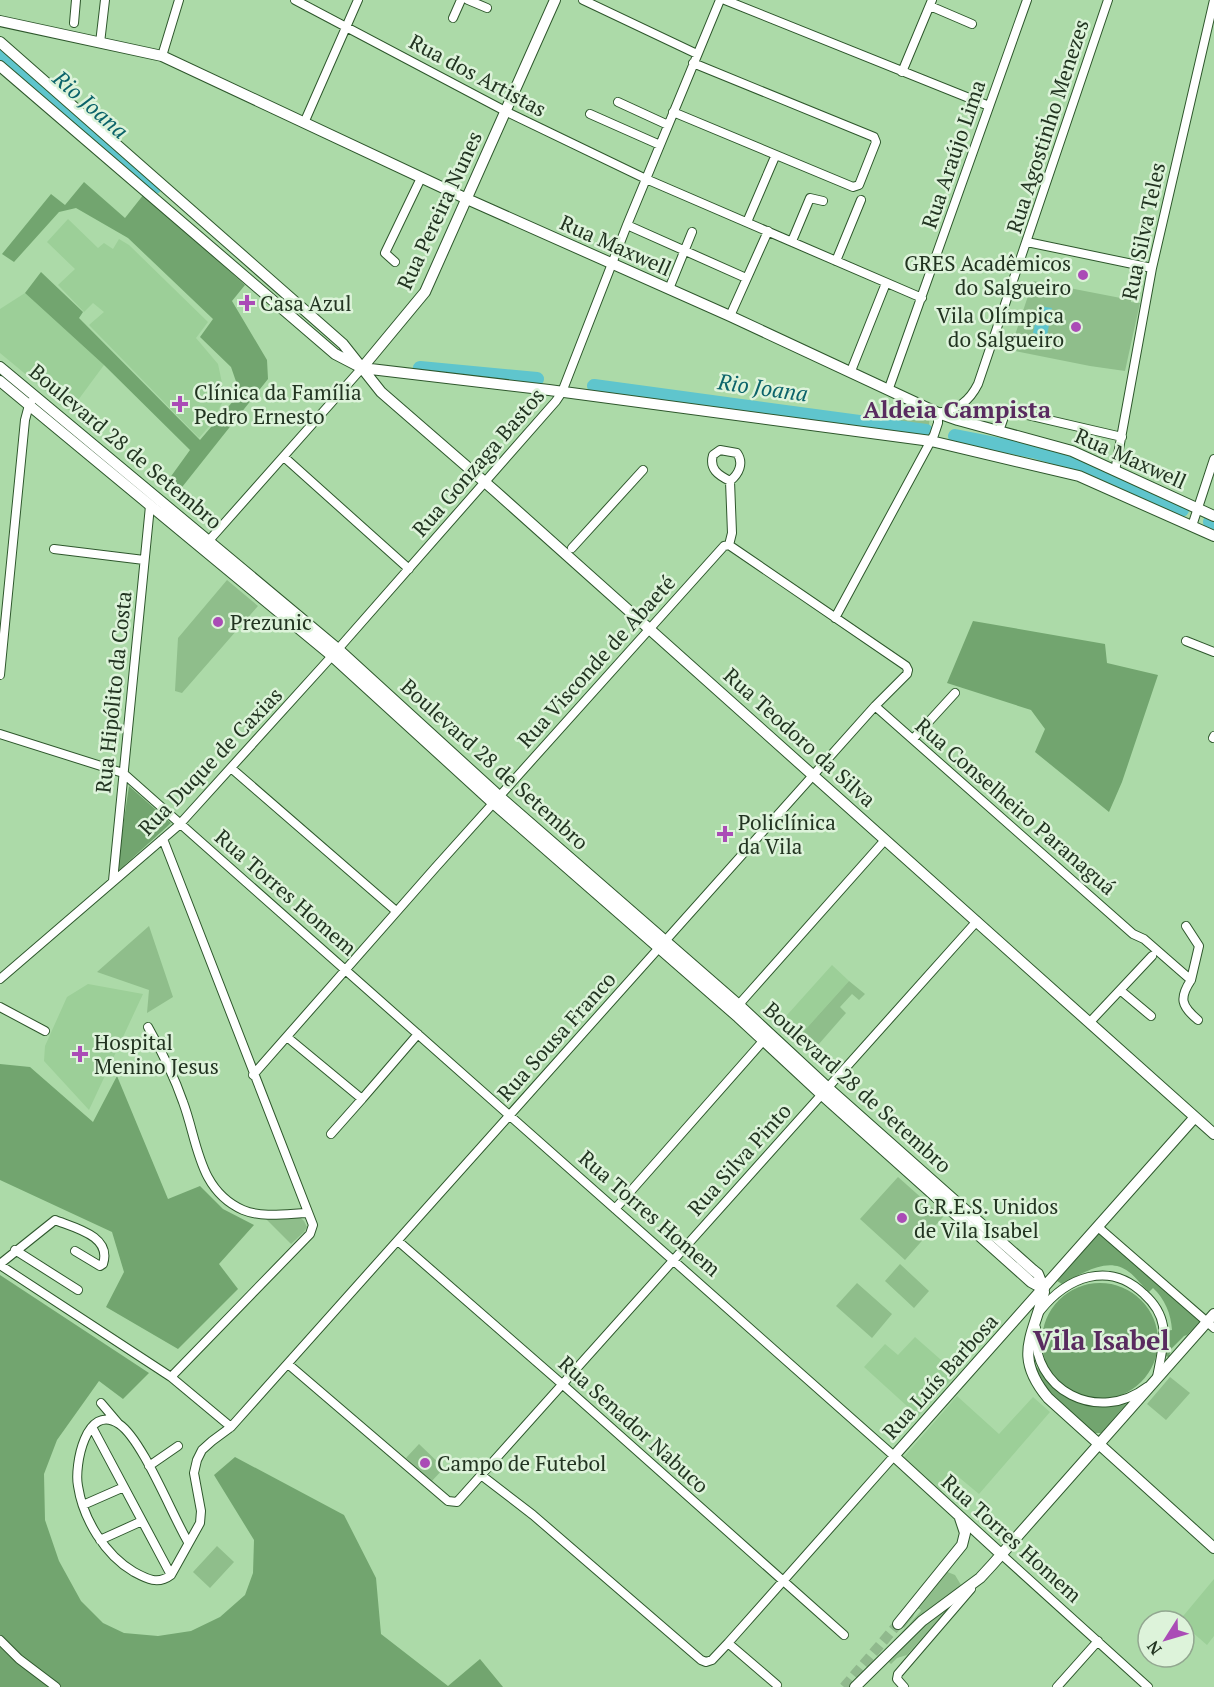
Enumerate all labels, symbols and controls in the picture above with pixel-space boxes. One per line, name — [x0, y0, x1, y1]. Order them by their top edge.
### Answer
street label: Rua Agostinho Menezes — [999, 16, 1095, 236]
street label: Rua dos Artistas — [405, 27, 551, 123]
water label: Rio Joana — [47, 63, 135, 145]
street label: Rua Araújo Lima — [915, 76, 992, 232]
street label: Rua Pereira Nunes — [390, 126, 488, 294]
street label: Rua Silva Teles — [1115, 160, 1171, 302]
street label: Rua Maxwell — [556, 208, 676, 282]
place label: GRES Acadêmicos do Salgueiro — [904, 249, 1071, 301]
marker: GRES Acadêmicos do Salgueiro — [1076, 268, 1090, 282]
place label: Casa Azul — [260, 289, 352, 317]
marker: Casa Azul — [238, 294, 256, 312]
place label: Vila Olímpica do Salgueiro — [936, 301, 1064, 353]
marker: Vila Olímpica do Salgueiro — [1069, 320, 1083, 334]
street label: Boulevard 28 de Setembro — [24, 357, 228, 535]
water label: Rio Joana — [715, 366, 810, 408]
place label: Clínica da Família Pedro Ernesto — [194, 378, 362, 430]
street label: Rua Gonzaga Bastos — [406, 382, 550, 542]
district label: Aldeia Campista — [863, 393, 1052, 425]
marker: Clínica da Família Pedro Ernesto — [171, 395, 189, 413]
street label: Rua Maxwell — [1071, 421, 1191, 495]
street label: Rua Visconde de Abaeté — [511, 569, 681, 753]
street label: Rua Hipólito da Costa — [88, 589, 138, 794]
place label: Prezunic — [230, 608, 312, 636]
marker: Prezunic — [211, 615, 225, 629]
street label: Rua Teodoro da Silva — [718, 661, 882, 813]
street label: Boulevard 28 de Setembro — [395, 672, 595, 856]
street label: Rua Duque de Caxias — [132, 681, 288, 841]
street label: Rua Conselheiro Paranaguá — [910, 711, 1122, 901]
place label: Policlínica da Vila — [738, 808, 836, 860]
street label: Rua Torres Homem — [209, 823, 363, 961]
marker: Policlínica da Vila — [716, 825, 734, 843]
street label: Rua Sousa Franco — [491, 966, 621, 1106]
street label: Boulevard 28 de Setembro — [758, 995, 958, 1179]
place label: Hospital Menino Jesus — [94, 1028, 219, 1080]
marker: Hospital Menino Jesus — [71, 1045, 89, 1063]
street label: Rua Silva Pinto — [681, 1097, 797, 1221]
street label: Rua Torres Homem — [573, 1144, 727, 1282]
place label: G.R.E.S. Unidos de Vila Isabel — [914, 1192, 1058, 1244]
marker: G.R.E.S. Unidos de Vila Isabel — [895, 1211, 909, 1225]
street label: Rua Luís Barbosa — [876, 1307, 1004, 1445]
district label: Vila Isabel — [1033, 1322, 1169, 1358]
street label: Rua Senador Nabuco — [553, 1349, 715, 1499]
place label: Campo de Futebol — [437, 1449, 606, 1477]
marker: Campo de Futebol — [418, 1456, 432, 1470]
street label: Rua Torres Homem — [936, 1468, 1088, 1608]
north arrow — [1136, 1609, 1196, 1669]
text: N — [1142, 1637, 1166, 1659]

